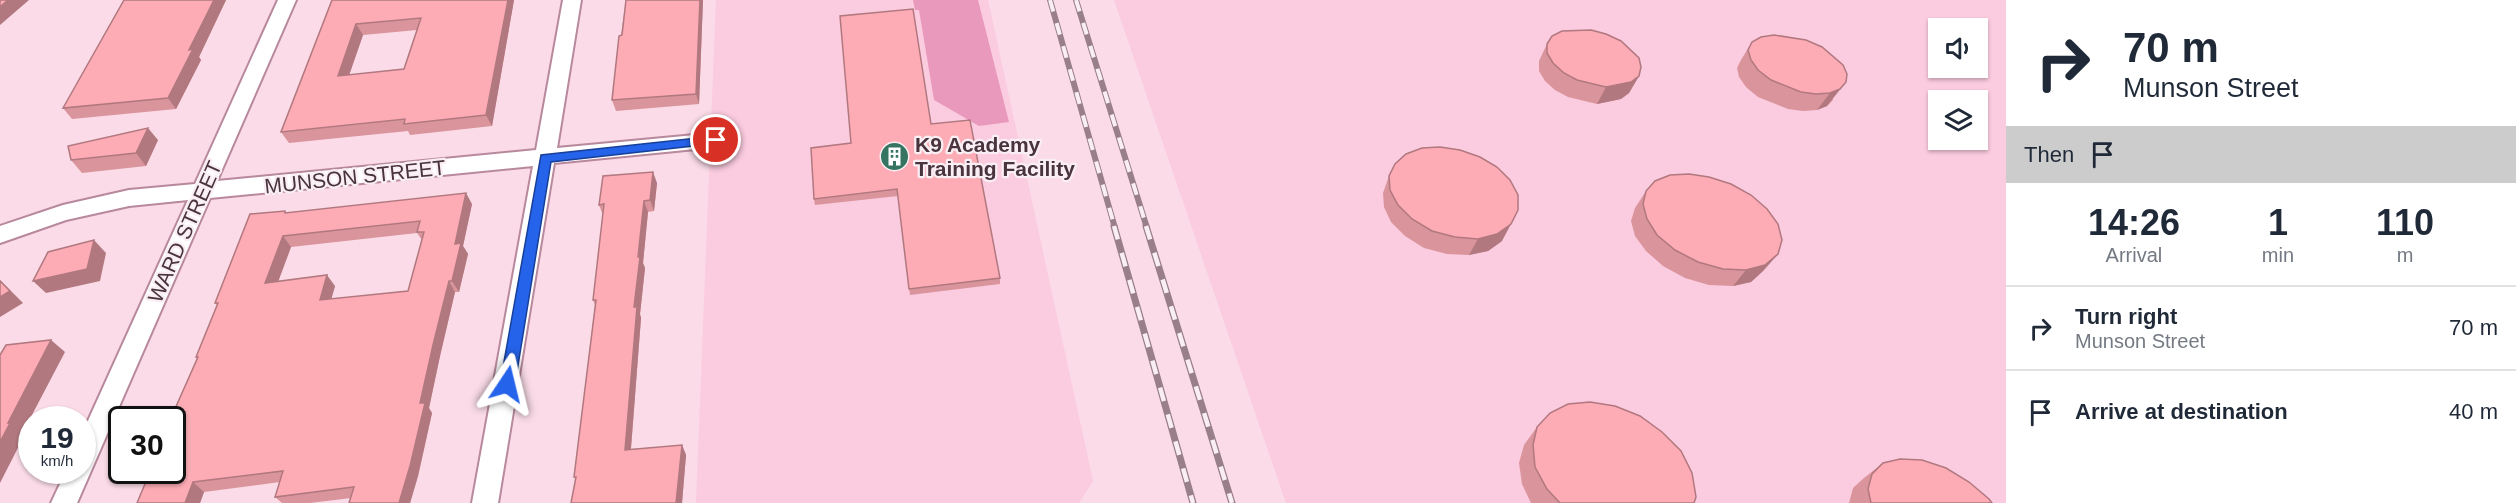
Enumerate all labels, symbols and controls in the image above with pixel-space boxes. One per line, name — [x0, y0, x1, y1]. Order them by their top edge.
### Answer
map controls — [1928, 18, 1988, 150]
button: sound — [1928, 18, 1988, 78]
icon: right — [2024, 24, 2102, 102]
text: 70 m — [2123, 24, 2219, 71]
text: Munson Street — [2123, 73, 2299, 103]
button: layers — [1928, 90, 1988, 150]
pin — [690, 114, 741, 165]
icon: arrive — [699, 123, 732, 156]
place label: K9 Academy Training Facility — [915, 133, 1075, 180]
icon: arrive — [2086, 138, 2119, 171]
building icon: K9 Academy Training Facility — [878, 141, 910, 173]
text: Then — [2024, 142, 2074, 167]
street label: MUNSON STREET — [263, 156, 447, 197]
street label: WARD STREET — [143, 158, 226, 306]
text: 14:26 — [2088, 202, 2180, 243]
text: 1 — [2268, 202, 2288, 243]
text: 110 — [2376, 202, 2434, 243]
text: Arrival — [2106, 244, 2162, 266]
text: min — [2262, 244, 2294, 266]
text: m — [2397, 244, 2413, 266]
text: Turn right — [2075, 304, 2177, 329]
icon: right — [2024, 312, 2057, 345]
text: 70 m — [2449, 315, 2498, 340]
text: Munson Street — [2075, 330, 2205, 352]
position arrow — [475, 352, 539, 416]
icon: arrive — [2024, 396, 2057, 429]
text: Arrive at destination — [2075, 399, 2288, 424]
text: 40 m — [2449, 399, 2498, 424]
speed limit sign: 30 — [108, 406, 186, 484]
text: 19 — [40, 421, 74, 454]
text: km/h — [41, 452, 73, 469]

